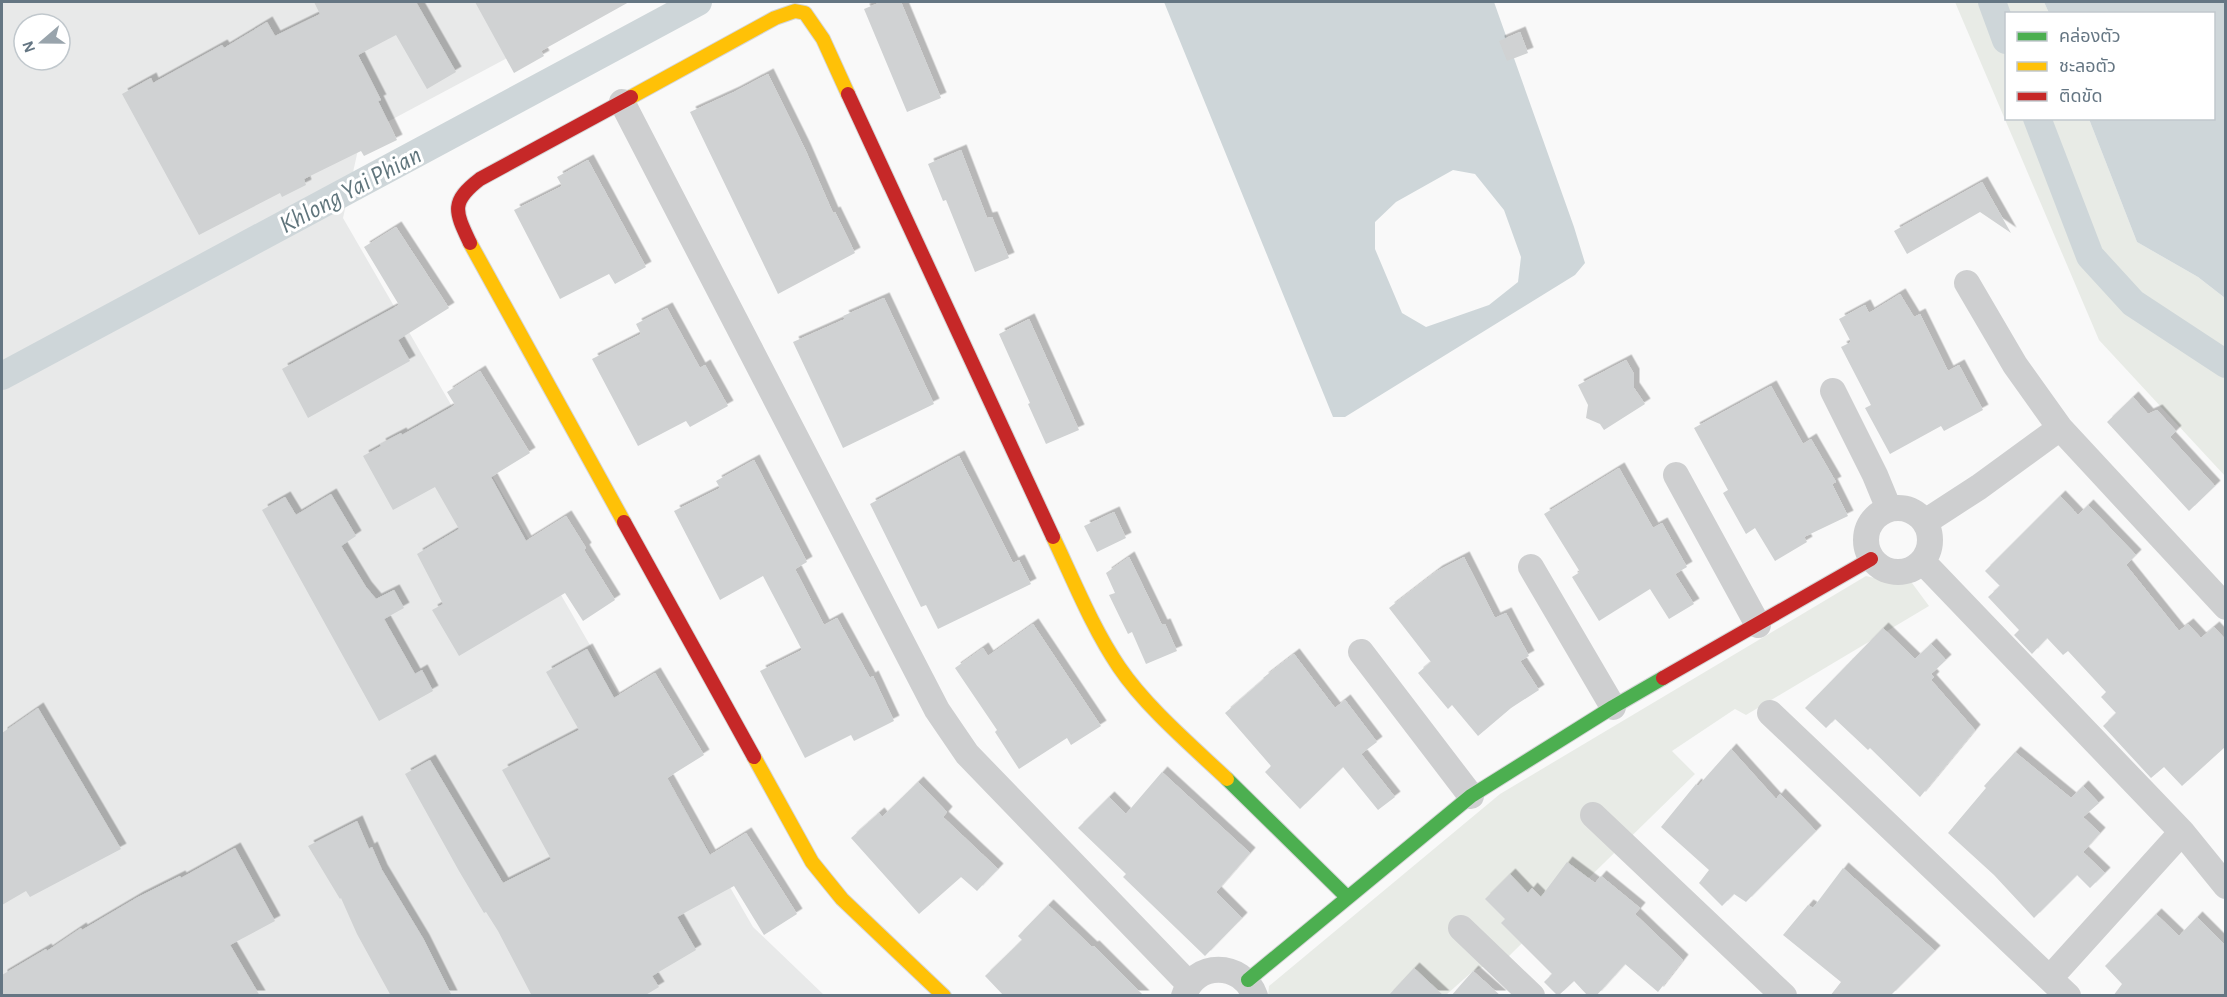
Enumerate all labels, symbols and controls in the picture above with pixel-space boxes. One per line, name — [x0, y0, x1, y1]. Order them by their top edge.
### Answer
north arrow — [12, 12, 72, 72]
legend — [2005, 12, 2215, 120]
text: คล่องตัว — [2059, 27, 2121, 46]
text: N — [19, 39, 38, 55]
text: ชะลอตัว — [2059, 57, 2116, 76]
text: ติดขัด — [2059, 87, 2102, 106]
water label: Khlong Yai Phian — [275, 142, 426, 238]

